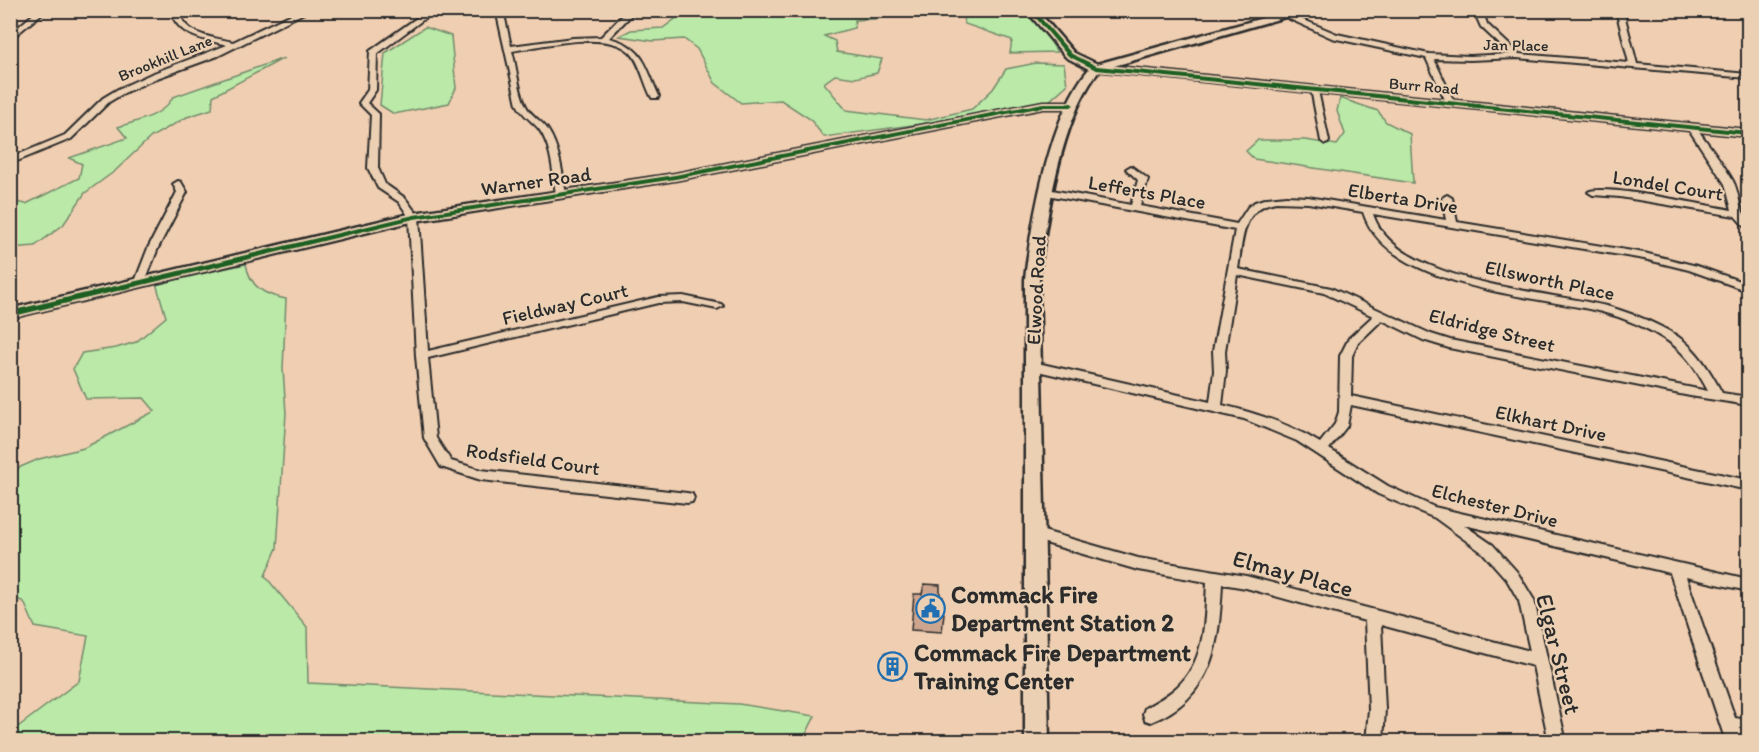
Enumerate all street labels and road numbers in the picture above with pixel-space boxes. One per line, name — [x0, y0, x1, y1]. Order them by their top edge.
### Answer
street label: Brookhill Lane — [115, 31, 215, 85]
street label: Jan Place — [1483, 35, 1549, 55]
street label: Burr Road — [1388, 73, 1460, 99]
street label: Warner Road — [479, 161, 593, 201]
street label: Londel Court — [1611, 164, 1725, 206]
street label: Lefferts Place — [1086, 170, 1208, 214]
street label: Elberta Drive — [1346, 177, 1460, 219]
street label: Elwood Road — [1021, 235, 1051, 345]
street label: Ellsworth Place — [1483, 255, 1617, 305]
street label: Fieldway Court — [500, 278, 630, 330]
street label: Eldridge Street — [1426, 303, 1558, 357]
street label: Elkhart Drive — [1493, 400, 1609, 446]
street label: Rodsfield Court — [465, 438, 601, 480]
street label: Elchester Drive — [1429, 478, 1561, 532]
street label: Elmay Place — [1230, 543, 1356, 603]
street label: Elgar Street — [1530, 591, 1588, 717]

